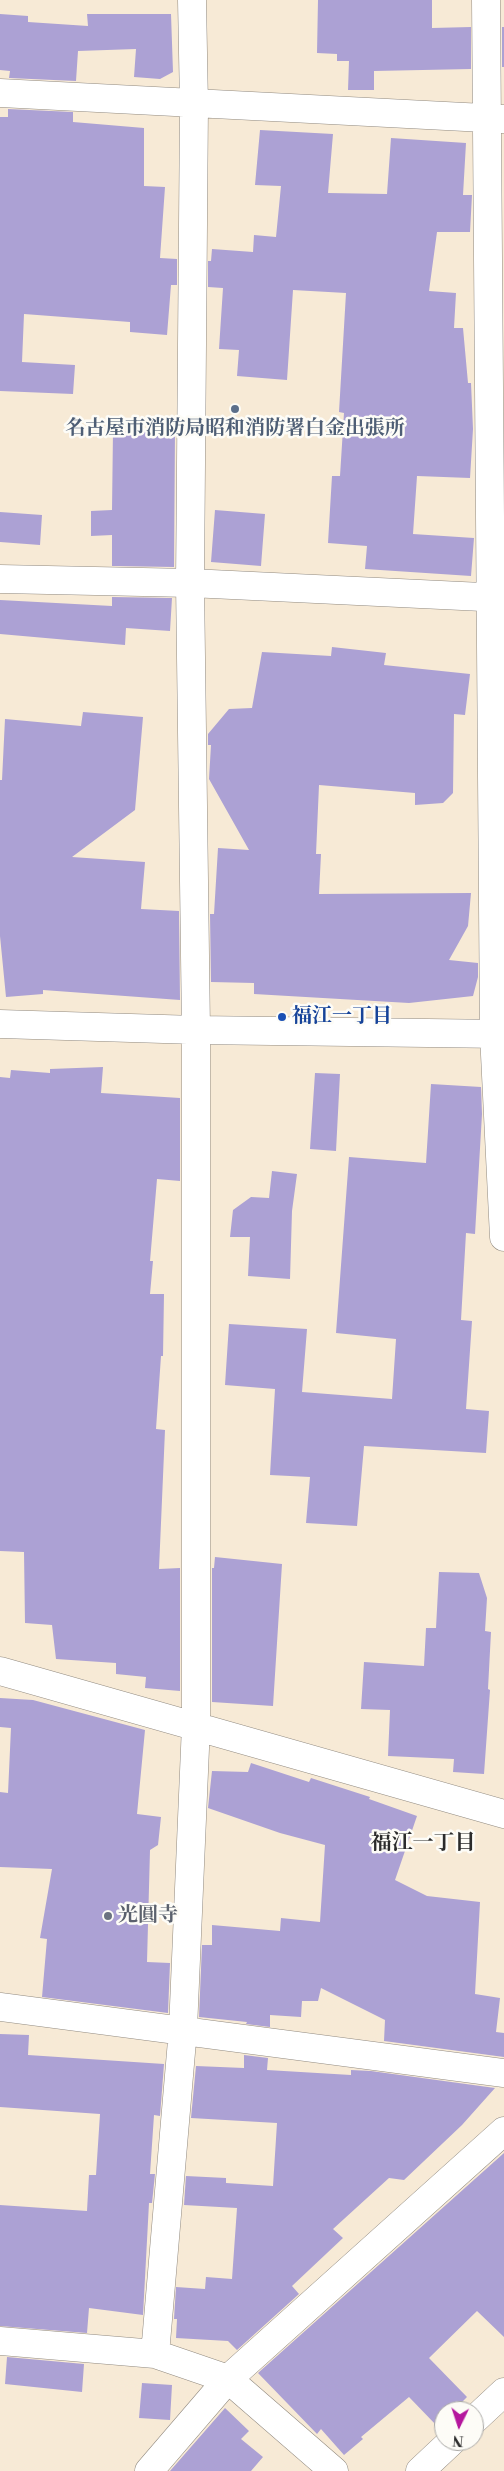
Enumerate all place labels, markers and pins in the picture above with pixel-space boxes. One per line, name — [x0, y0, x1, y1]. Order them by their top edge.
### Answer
marker: 名古屋市消防局昭和消防署白金出張所 — [229, 403, 241, 415]
place label: 名古屋市消防局昭和消防署白金出張所 — [65, 417, 405, 441]
place label: 福江一丁目 — [292, 1005, 392, 1029]
marker: 福江一丁目 — [276, 1011, 288, 1023]
place label: 光圓寺 — [118, 1904, 178, 1928]
marker: 光圓寺 — [102, 1910, 114, 1922]

